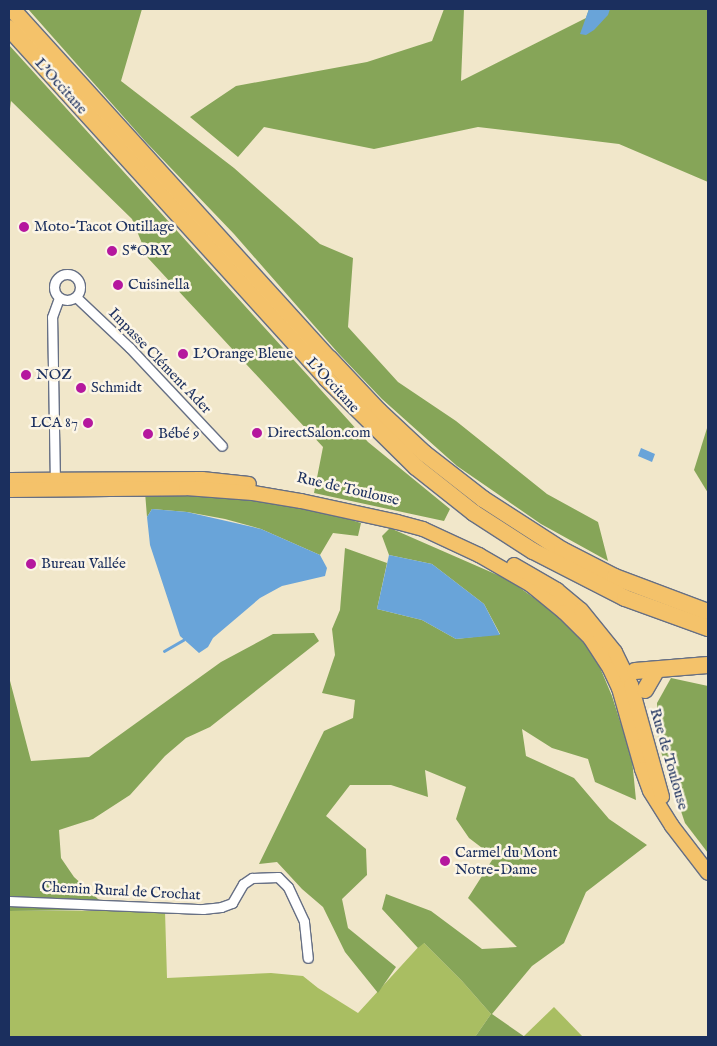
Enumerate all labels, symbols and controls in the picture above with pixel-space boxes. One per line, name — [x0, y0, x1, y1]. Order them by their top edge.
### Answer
street label: L'Occitane — [31, 54, 91, 118]
place label: Moto-Tacot Outillage — [34, 218, 175, 236]
marker: Moto-Tacot Outillage — [18, 221, 30, 233]
place label: S*ORY — [122, 242, 171, 260]
marker: S*ORY — [106, 245, 118, 257]
place label: Cuisinella — [128, 276, 189, 294]
marker: Cuisinella — [112, 279, 124, 291]
street label: Impasse Clément Ader — [105, 304, 215, 418]
place label: L'Orange Bleue — [193, 345, 293, 363]
marker: L'Orange Bleue — [177, 348, 189, 360]
street label: L'Occitane — [303, 353, 363, 417]
place label: NOZ — [36, 366, 72, 384]
marker: NOZ — [20, 369, 32, 381]
place label: Schmidt — [91, 379, 142, 397]
marker: Schmidt — [75, 382, 87, 394]
place label: LCA 87 — [30, 414, 78, 432]
marker: LCA 87 — [82, 417, 94, 429]
place label: DirectSalon.com — [267, 424, 371, 442]
place label: Bébé 9 — [158, 425, 200, 443]
marker: DirectSalon.com — [251, 427, 263, 439]
marker: Bébé 9 — [142, 428, 154, 440]
street label: Rue de Toulouse — [295, 468, 401, 510]
place label: Bureau Vallée — [41, 555, 126, 573]
marker: Bureau Vallée — [25, 558, 37, 570]
street label: Rue de Toulouse — [646, 706, 692, 812]
place label: Carmel du Mont Notre-Dame — [455, 843, 558, 878]
marker: Carmel du Mont Notre-Dame — [439, 855, 451, 867]
street label: Chemin Rural de Crochat — [41, 878, 201, 904]

